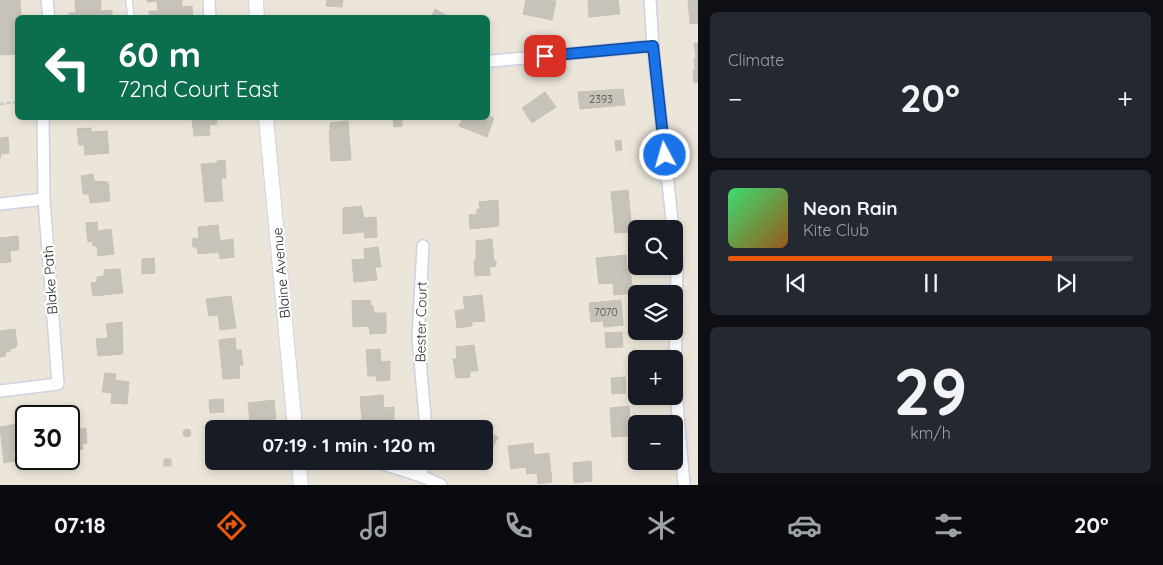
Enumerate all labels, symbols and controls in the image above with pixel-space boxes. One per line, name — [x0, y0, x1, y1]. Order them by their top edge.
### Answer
text: 60 m — [118, 32, 201, 76]
icon: left — [35, 35, 100, 100]
pin — [524, 35, 566, 77]
icon: arrive — [531, 42, 559, 70]
text: Climate — [728, 50, 784, 70]
text: 20° — [900, 74, 960, 122]
text: 72nd Court East — [118, 75, 279, 103]
text: − — [728, 81, 743, 116]
text: + — [1117, 81, 1133, 116]
house number: 2393 — [589, 92, 613, 106]
position arrow — [638, 128, 690, 180]
text: Neon Rain — [803, 196, 898, 220]
map controls — [628, 220, 683, 470]
button: search — [628, 220, 683, 275]
text: Kite Club — [803, 220, 869, 240]
street label: Blaine Avenue — [268, 227, 294, 319]
street label: Blake Path — [39, 245, 61, 315]
icon: previous — [782, 269, 810, 297]
icon: pause — [917, 269, 945, 297]
icon: next — [1052, 269, 1080, 297]
street label: Bester Court — [411, 281, 431, 363]
button: layers — [628, 285, 683, 340]
house number: 7070 — [594, 305, 618, 319]
button: + — [628, 350, 683, 405]
text: 29 — [894, 350, 967, 431]
speed limit sign: 30 — [15, 405, 80, 470]
button: − — [628, 415, 683, 470]
text: km/h — [910, 423, 951, 443]
text: 07:19 · 1 min · 120 m — [262, 433, 436, 457]
icon: directions — [214, 508, 249, 543]
icon: music — [357, 508, 392, 543]
icon: phone — [501, 508, 536, 543]
icon: climate — [644, 508, 679, 543]
icon: car — [787, 508, 822, 543]
icon: filters — [931, 508, 966, 543]
text: 07:18 — [54, 511, 106, 539]
text: 20° — [1074, 511, 1109, 539]

